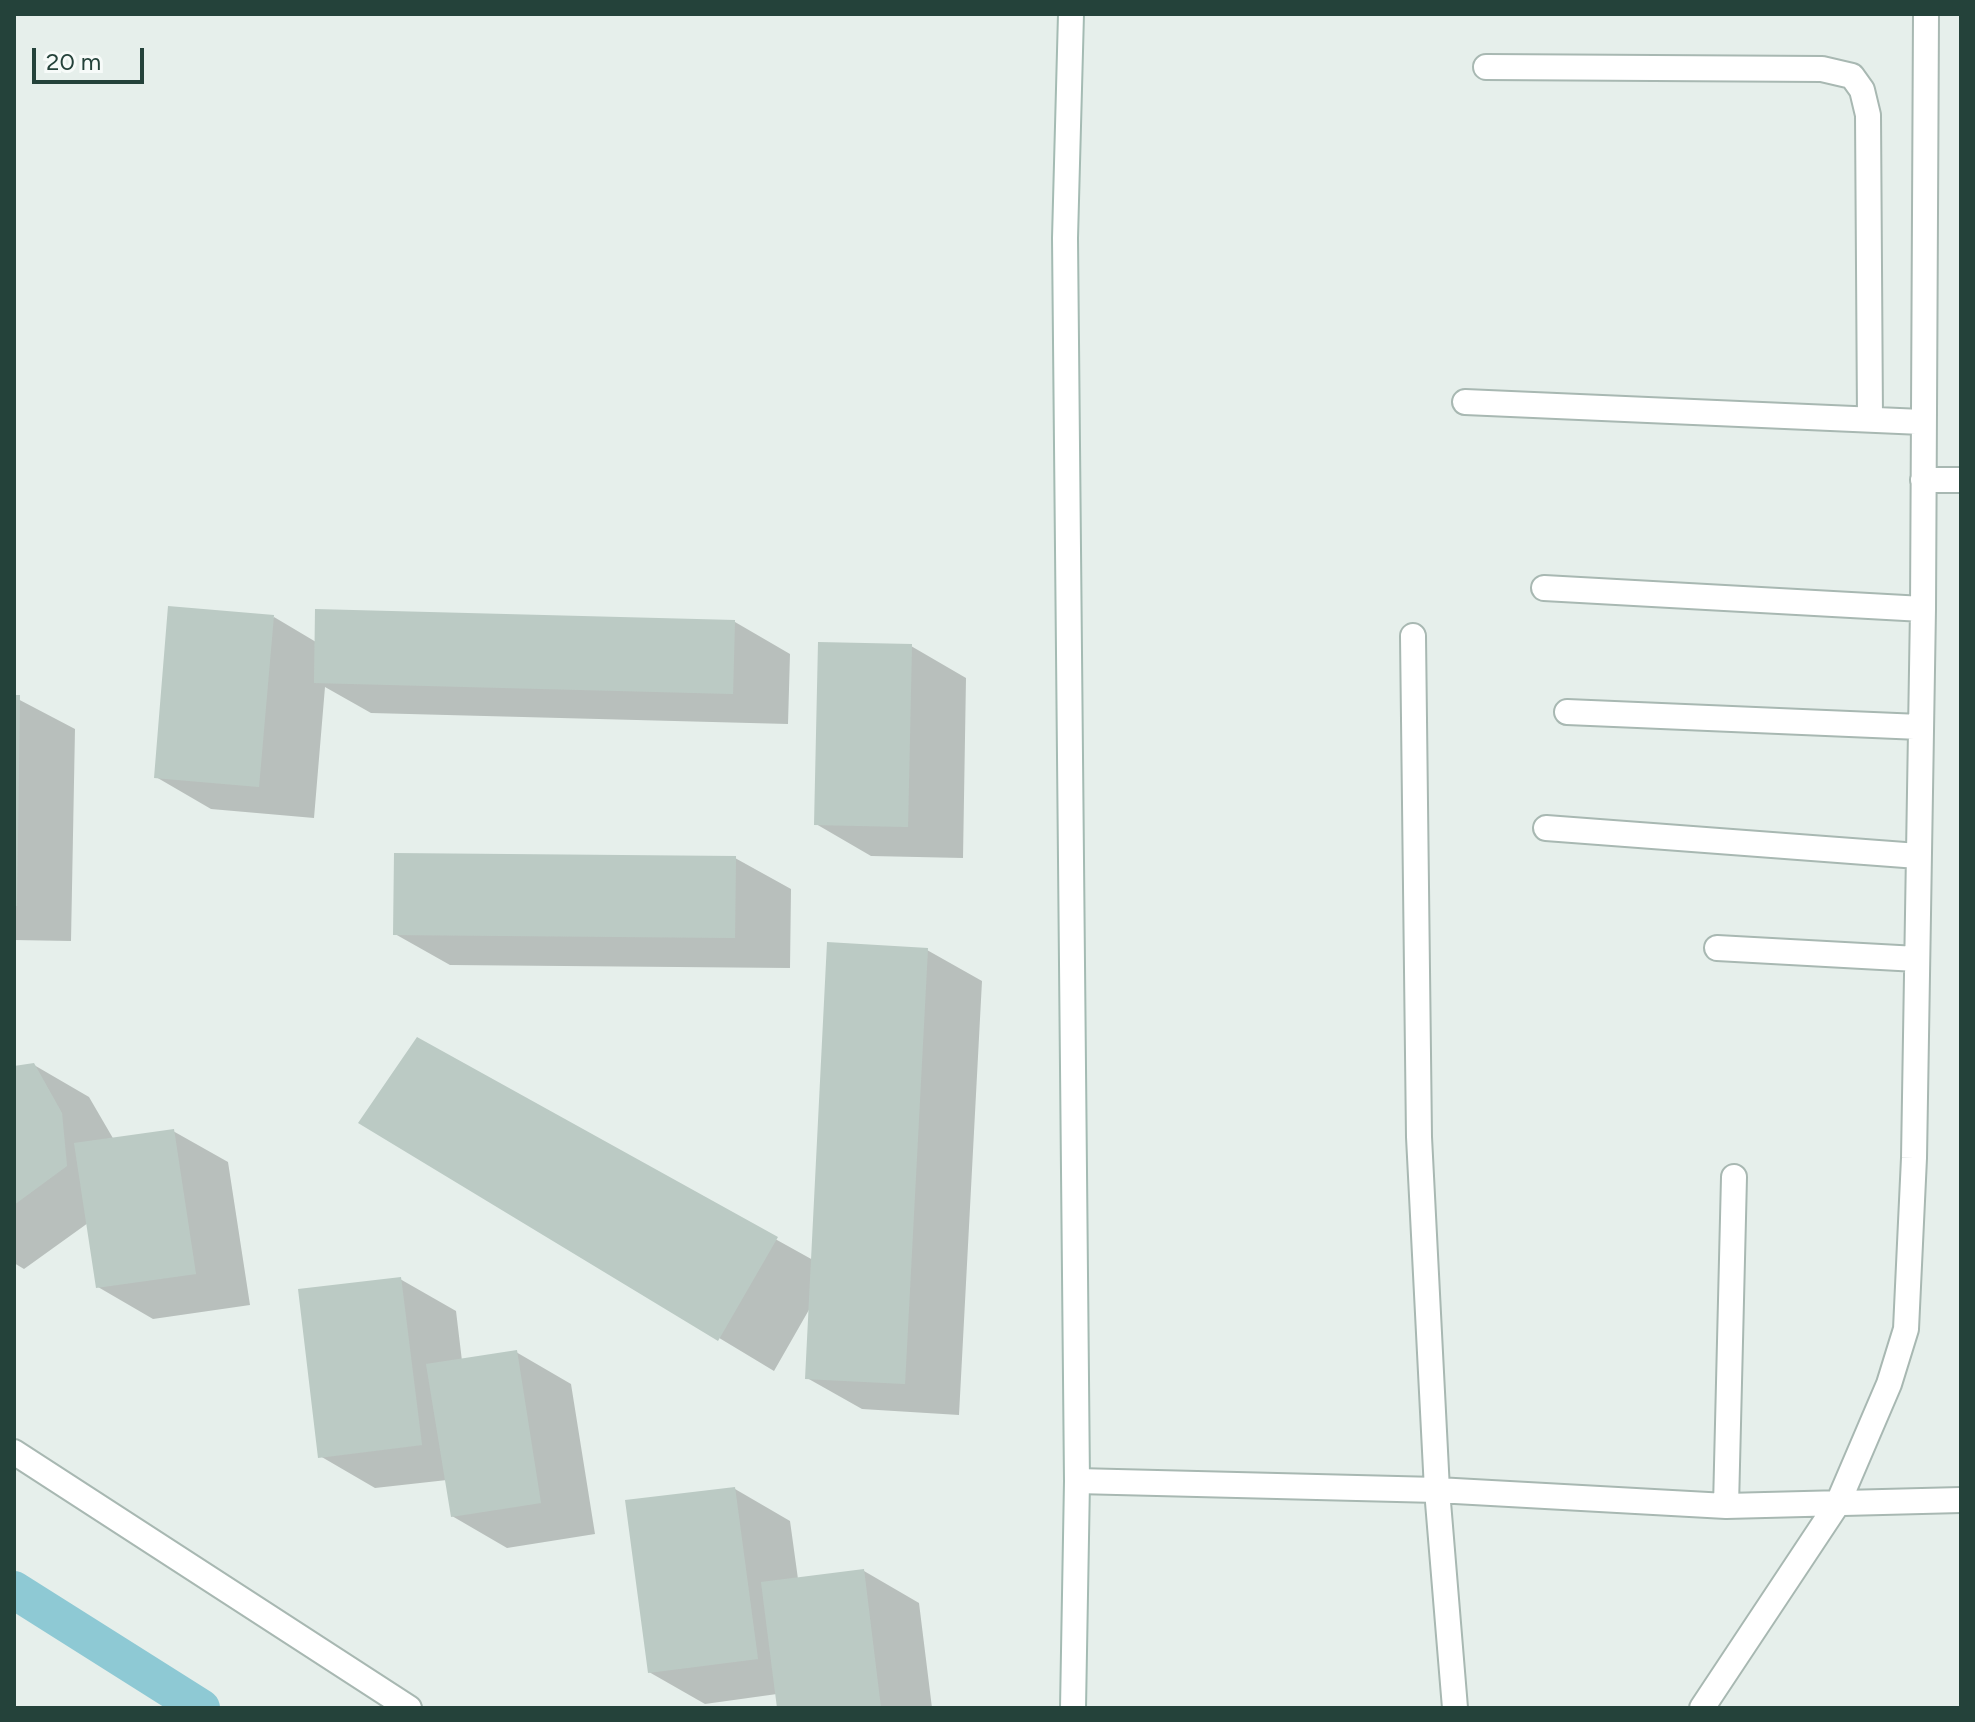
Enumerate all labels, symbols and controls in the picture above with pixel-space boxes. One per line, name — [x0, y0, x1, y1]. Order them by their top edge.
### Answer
scale bar — [36, 32, 148, 82]
text: 20 m — [46, 47, 101, 76]

